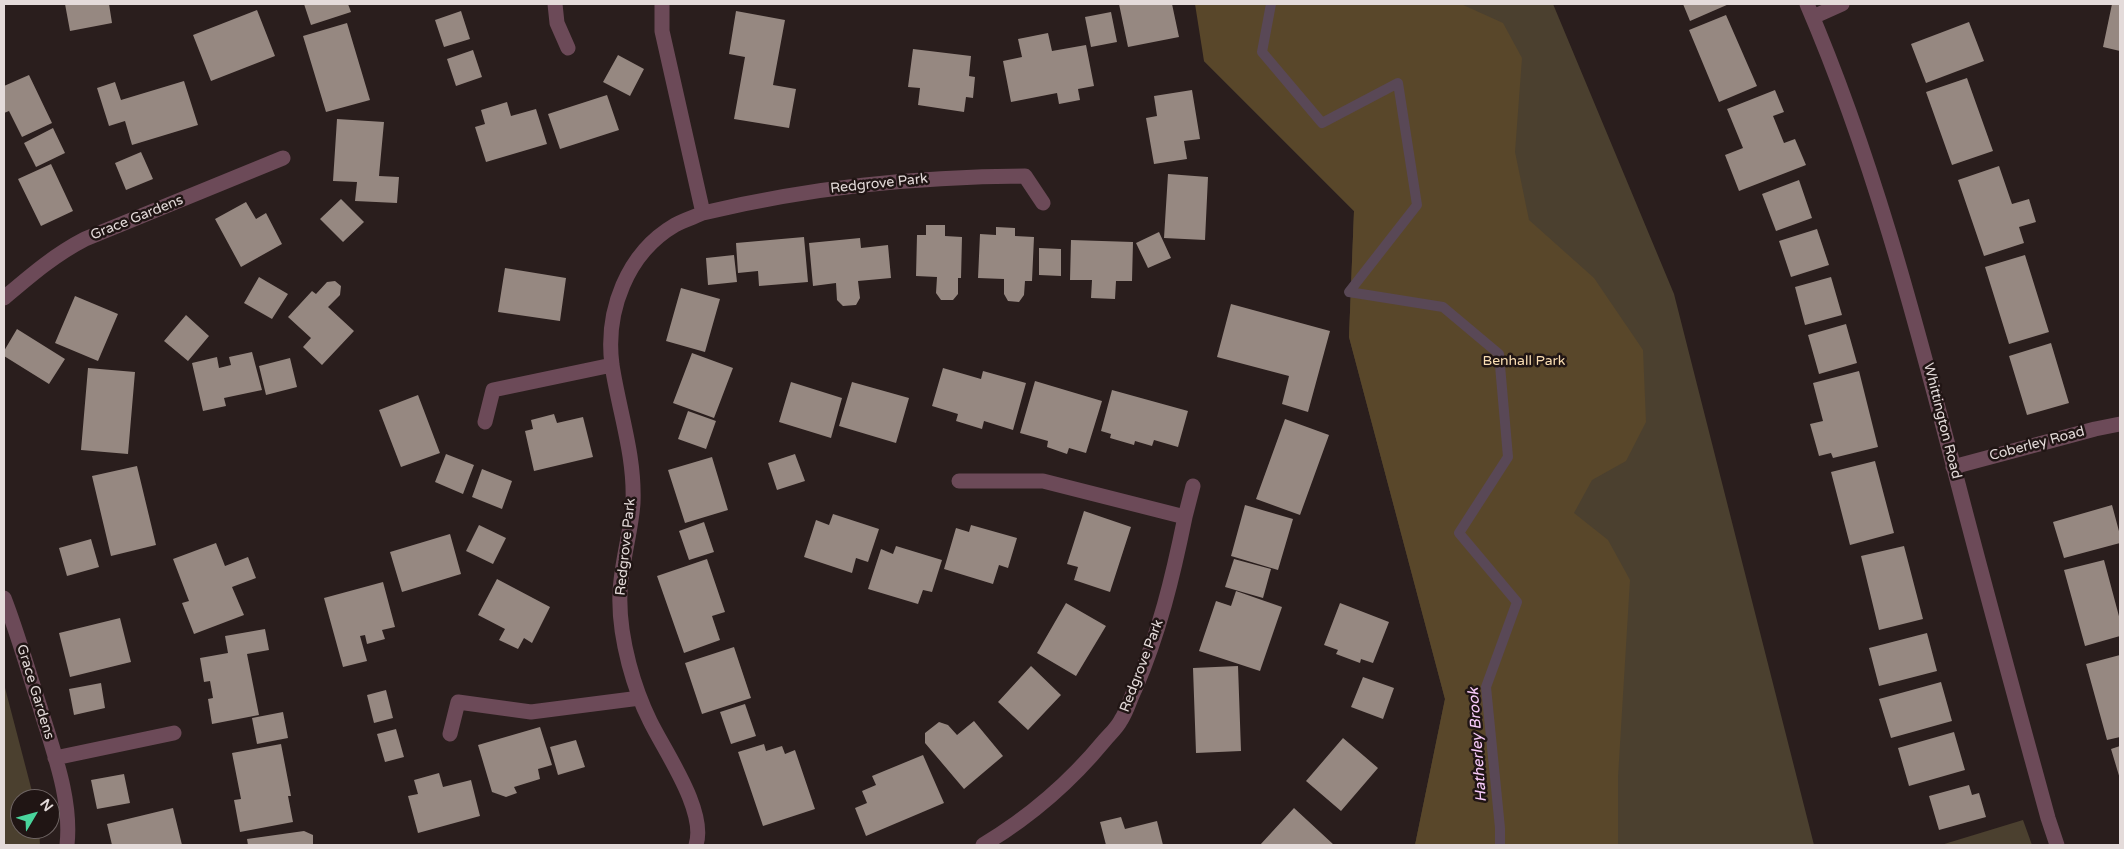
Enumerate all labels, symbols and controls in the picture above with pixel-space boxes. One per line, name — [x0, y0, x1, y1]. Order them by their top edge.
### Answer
street label: Redgrove Park — [829, 171, 929, 197]
street label: Grace Gardens — [88, 192, 186, 244]
park label: Benhall Park — [1483, 353, 1565, 369]
street label: Whittington Road — [1919, 361, 1965, 481]
street label: Coberley Road — [1988, 423, 2086, 465]
street label: Redgrove Park — [613, 497, 639, 597]
street label: Redgrove Park — [1117, 617, 1167, 715]
street label: Grace Gardens — [13, 642, 57, 742]
water label: Hatherley Brook — [1465, 687, 1491, 803]
north arrow — [10, 789, 60, 839]
text: N — [36, 796, 57, 815]

